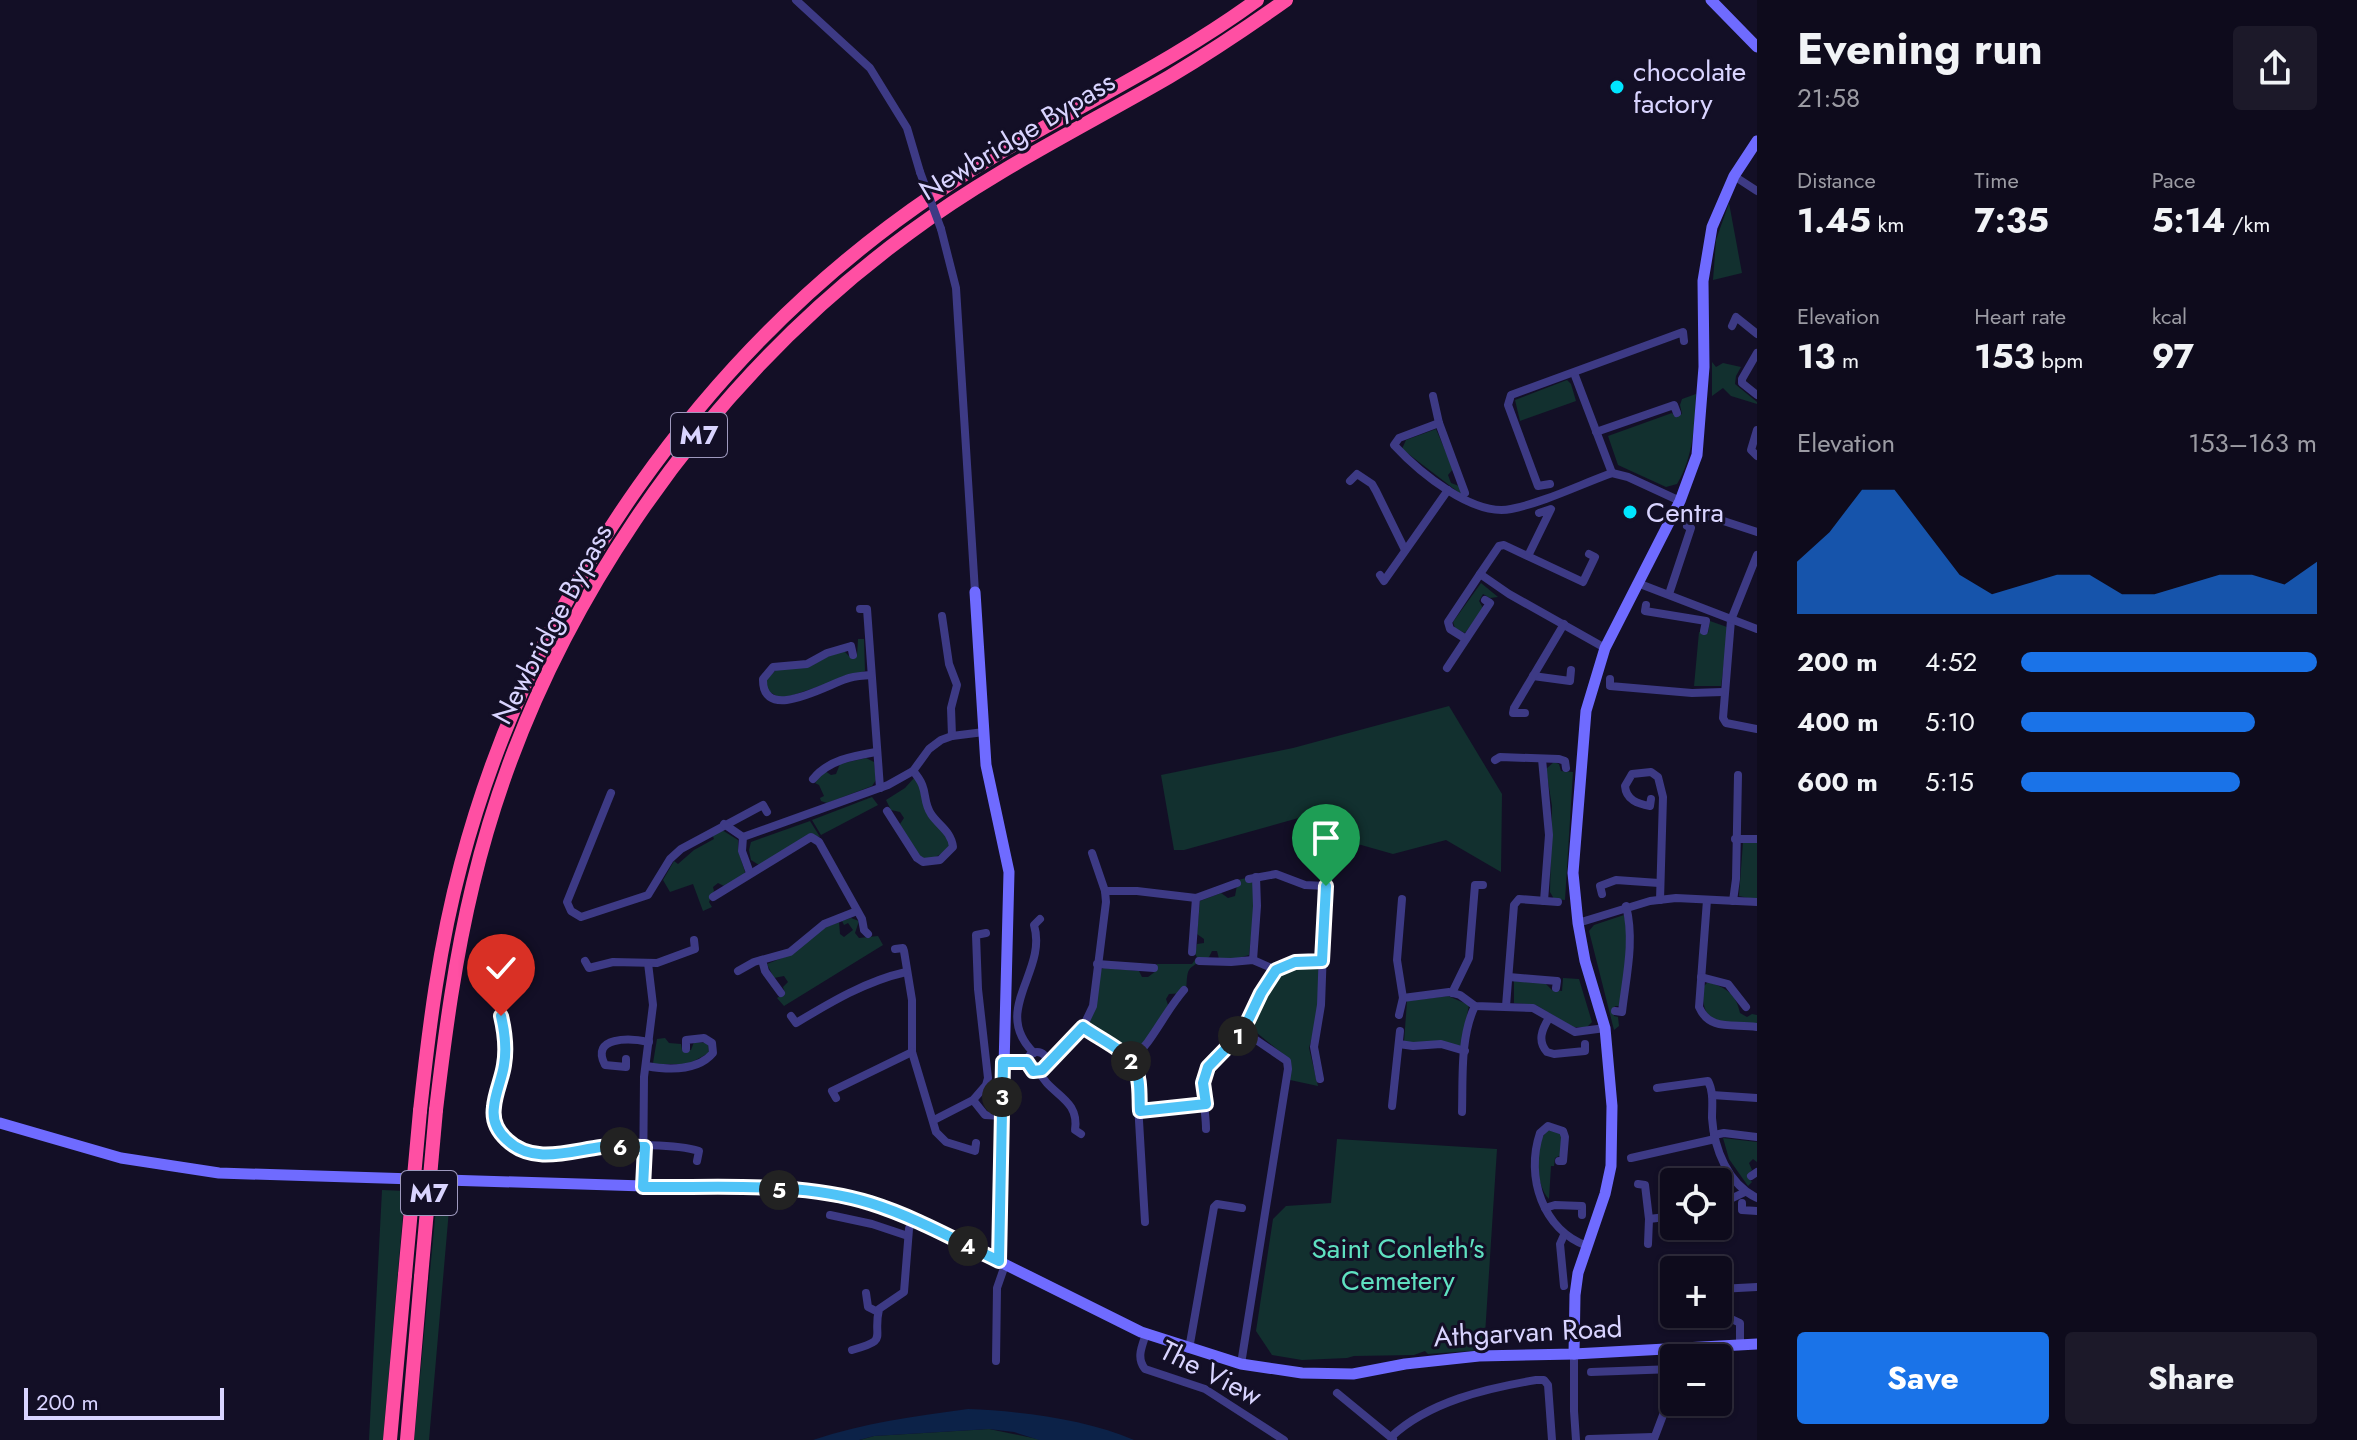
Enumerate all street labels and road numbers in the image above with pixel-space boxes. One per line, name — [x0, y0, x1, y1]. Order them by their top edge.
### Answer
street label: Newbridge Bypass — [911, 61, 1123, 211]
road number: M7 — [671, 413, 727, 457]
street label: Newbridge Bypass — [482, 516, 622, 732]
road number: M7 — [401, 1171, 457, 1215]
street label: Athgarvan Road — [1433, 1307, 1623, 1357]
street label: The View — [1153, 1330, 1269, 1416]

